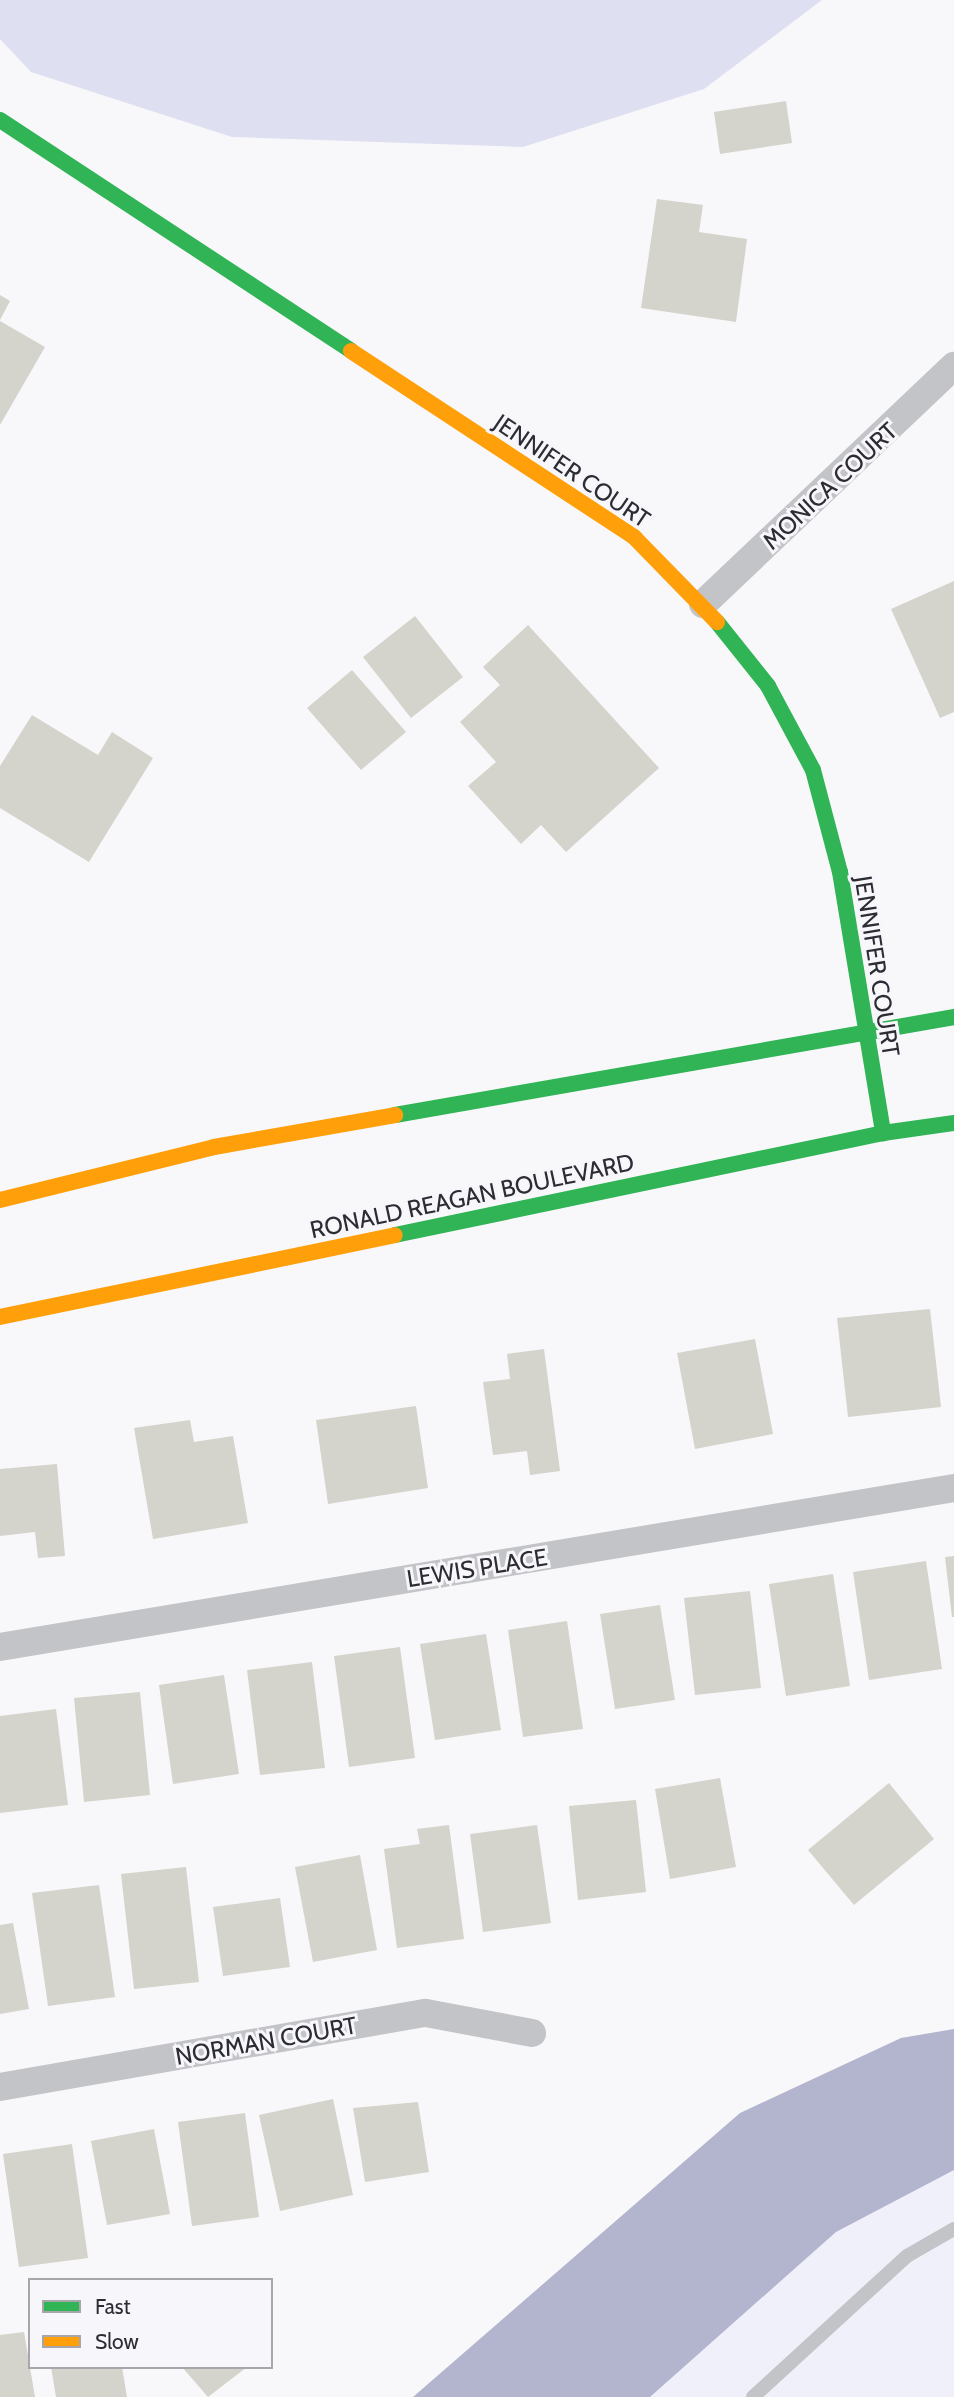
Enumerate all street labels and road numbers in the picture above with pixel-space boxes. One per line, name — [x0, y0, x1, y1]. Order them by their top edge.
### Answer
street label: JENNIFER COURT — [488, 408, 656, 534]
street label: MONICA COURT — [757, 416, 903, 556]
street label: JENNIFER COURT — [849, 874, 905, 1058]
street label: RONALD REAGAN BOULEVARD — [307, 1148, 637, 1244]
street label: LEWIS PLACE — [405, 1543, 549, 1593]
street label: NORMAN COURT — [173, 2011, 359, 2071]

